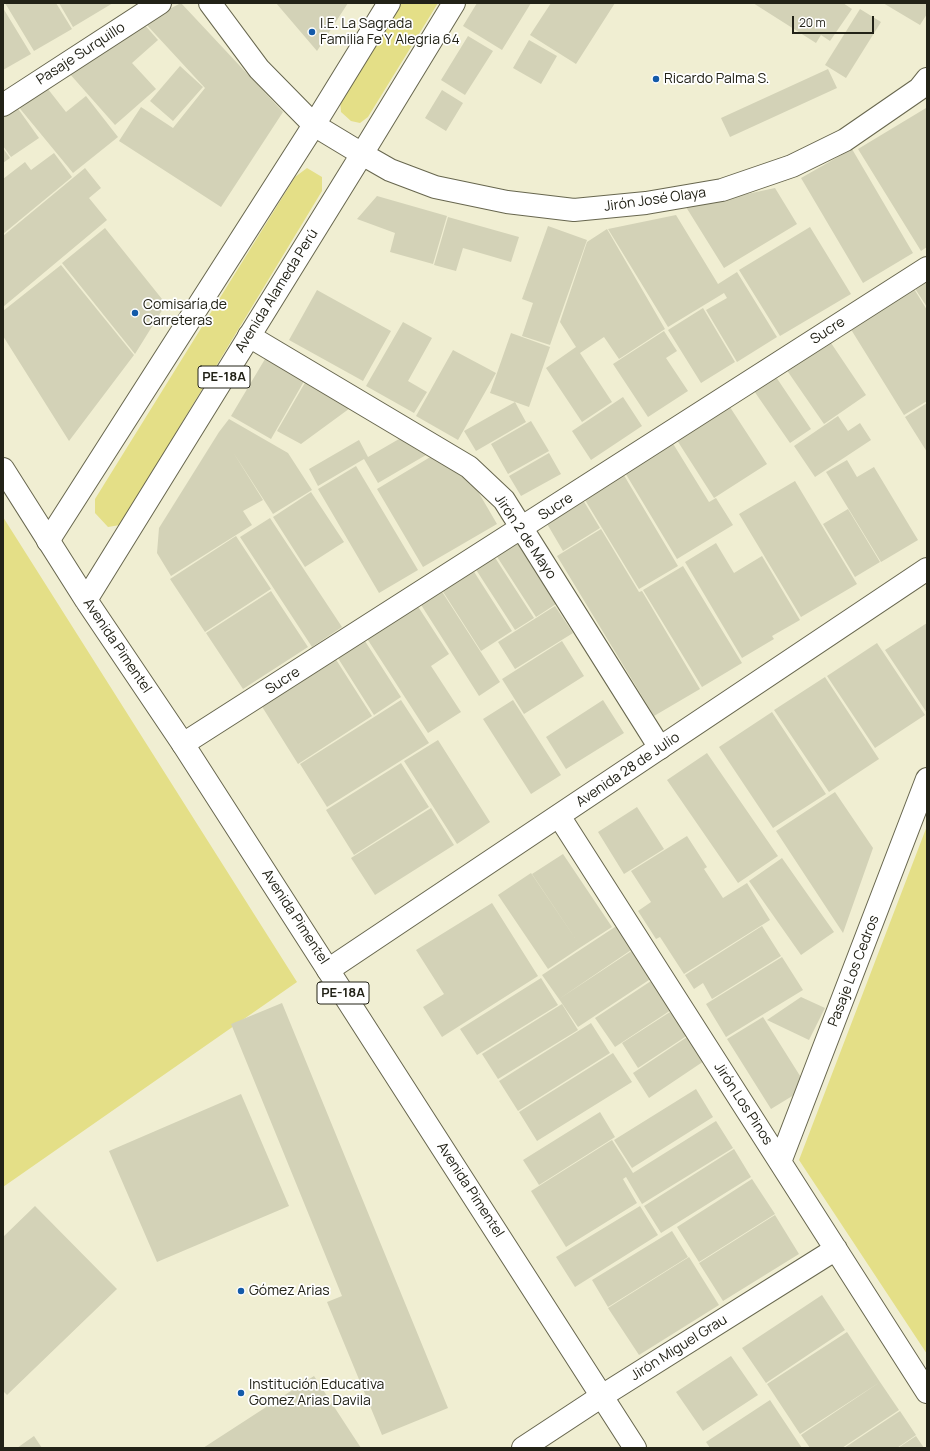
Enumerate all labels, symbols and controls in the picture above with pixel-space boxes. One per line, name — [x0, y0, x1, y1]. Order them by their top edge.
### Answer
scale bar — [794, 8, 876, 34]
text: 20 m — [799, 14, 826, 31]
place label: I.E. La Sagrada Familia Fe Y Alegria 64 — [320, 16, 460, 48]
street label: Pasaje Surquillo — [34, 19, 128, 89]
marker: I.E. La Sagrada Familia Fe Y Alegria 64 — [307, 27, 317, 37]
place label: Ricardo Palma S. — [664, 71, 769, 87]
marker: Ricardo Palma S. — [651, 74, 661, 84]
street label: Jirón José Olaya — [603, 185, 707, 215]
street label: Avenida Alameda Perú — [232, 226, 322, 356]
place label: Comisaría de Carreteras — [143, 297, 227, 330]
marker: Comisaría de Carreteras — [130, 308, 140, 318]
street label: Sucre — [808, 314, 848, 348]
road number: PE-18A — [198, 366, 250, 388]
street label: Sucre — [536, 490, 576, 524]
street label: Jirón 2 de Mayo — [490, 491, 560, 583]
street label: Avenida Pimentel — [79, 596, 155, 696]
street label: Sucre — [263, 664, 303, 698]
street label: Avenida 28 de Julio — [573, 729, 683, 811]
street label: Avenida Pimentel — [258, 866, 332, 968]
street label: Pasaje Los Cedros — [825, 913, 883, 1029]
road number: PE-18A — [317, 982, 369, 1004]
street label: Jirón Los Pinos — [710, 1060, 776, 1148]
street label: Avenida Pimentel — [433, 1139, 507, 1241]
place label: Gómez Arias — [249, 1283, 330, 1299]
marker: Gómez Arias — [236, 1286, 246, 1296]
street label: Jirón Miguel Grau — [628, 1312, 730, 1384]
place label: Institución Educativa Gomez Arias Davila — [249, 1377, 384, 1410]
marker: Institución Educativa Gomez Arias Davila — [236, 1388, 246, 1398]

